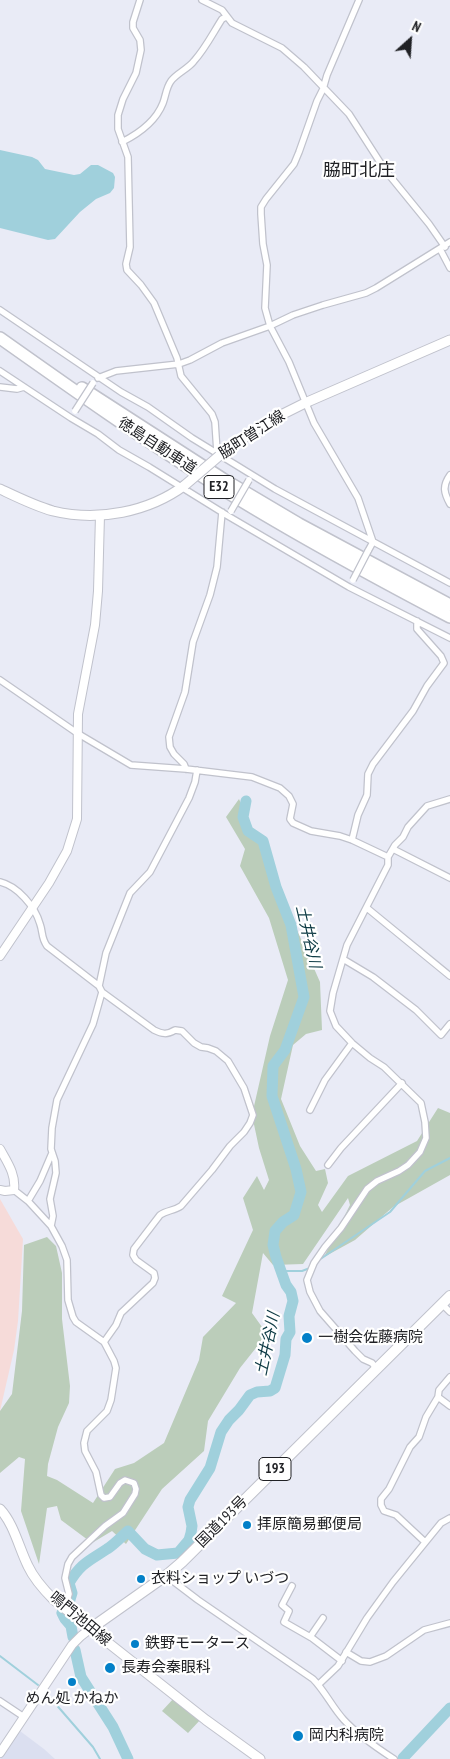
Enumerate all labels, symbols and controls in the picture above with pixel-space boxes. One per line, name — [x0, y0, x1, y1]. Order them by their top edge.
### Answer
north arrow — [385, 15, 435, 65]
text: N — [409, 17, 424, 36]
district label: 脇町北庄 — [323, 160, 395, 182]
street label: 脇町曽江線 — [216, 407, 288, 463]
street label: 徳島自動車道 — [114, 414, 200, 478]
road number: E32 — [204, 476, 234, 498]
water label: 土井谷川 — [291, 904, 325, 970]
water label: 土井谷川 — [252, 1311, 284, 1377]
place label: 一樹会佐藤病院 — [318, 1329, 423, 1347]
marker: 一樹会佐藤病院 — [300, 1331, 314, 1345]
road number: 193 — [259, 1458, 291, 1480]
street label: 国道193号 — [193, 1493, 251, 1551]
place label: 拝原簡易郵便局 — [257, 1516, 362, 1534]
marker: 拝原簡易郵便局 — [241, 1519, 253, 1531]
place label: 衣料ショップ いづつ — [151, 1570, 289, 1588]
marker: 衣料ショップ いづつ — [135, 1573, 147, 1585]
street label: 鳴門池田線 — [45, 1588, 115, 1650]
place label: 鉄野モータース — [145, 1635, 250, 1653]
marker: 鉄野モータース — [129, 1638, 141, 1650]
place label: 長寿会秦眼科 — [121, 1659, 211, 1677]
marker: 長寿会秦眼科 — [103, 1661, 117, 1675]
marker: めん処 かねか — [66, 1676, 78, 1688]
place label: めん処 かねか — [25, 1690, 119, 1708]
place label: 岡内科病院 — [309, 1727, 384, 1745]
marker: 岡内科病院 — [291, 1729, 305, 1743]

